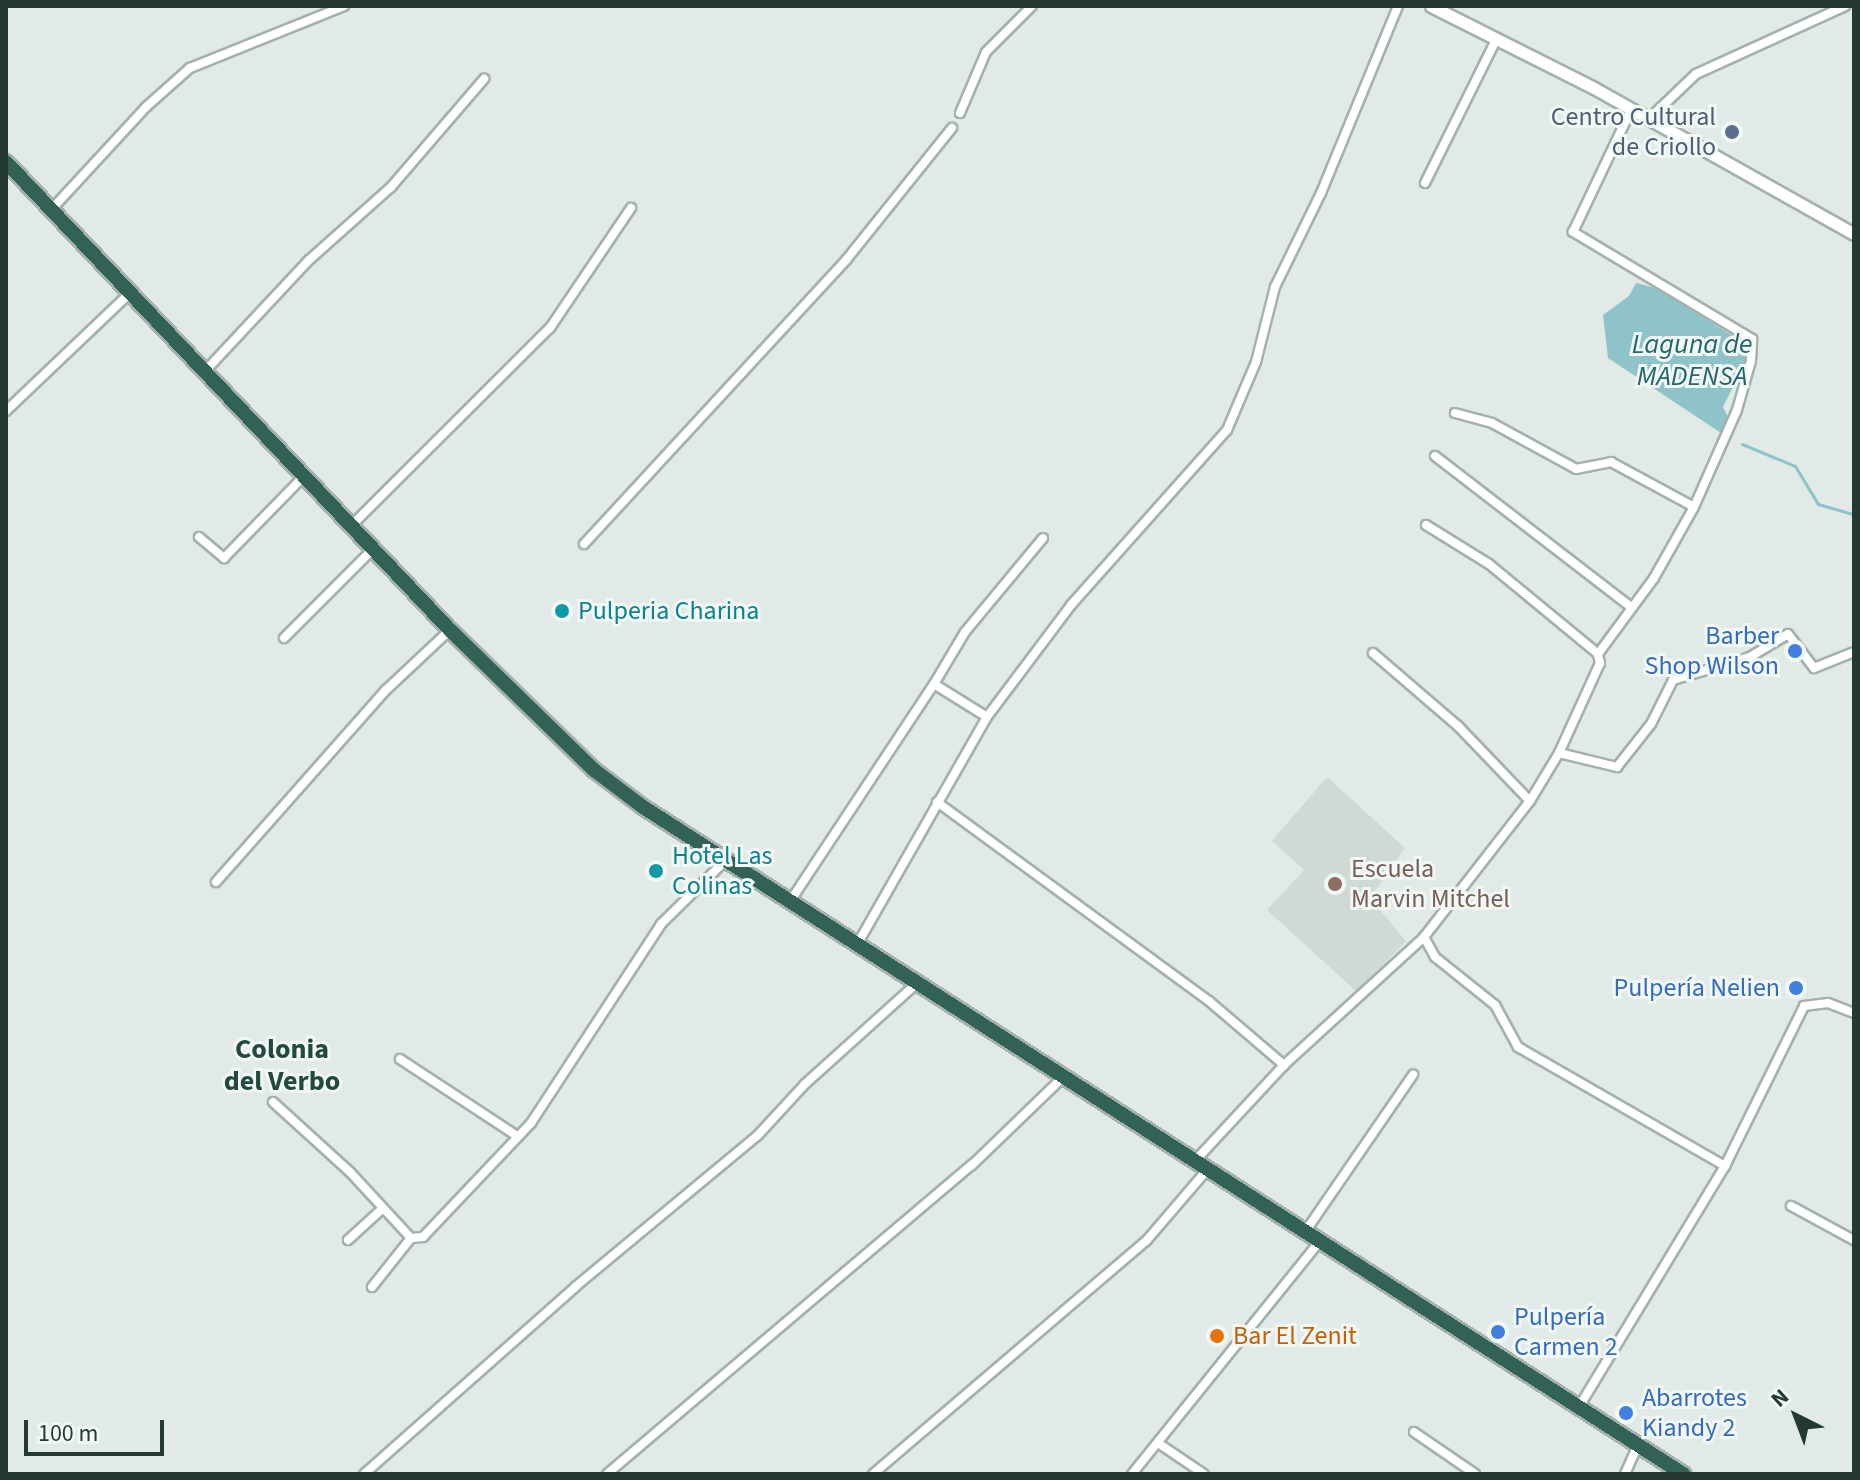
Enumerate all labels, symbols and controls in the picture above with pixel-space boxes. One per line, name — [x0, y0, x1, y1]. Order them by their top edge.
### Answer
place label: Centro Cultural de Criollo — [1551, 101, 1716, 162]
marker: Centro Cultural de Criollo — [1723, 123, 1741, 141]
water label: Laguna de MADENSA — [1632, 327, 1752, 393]
place label: Pulperia Charina — [578, 595, 759, 627]
marker: Pulperia Charina — [553, 602, 571, 620]
place label: Barber Shop Wilson — [1645, 620, 1779, 682]
marker: Barber Shop Wilson — [1786, 642, 1804, 660]
place label: Hotel Las Colinas — [672, 840, 772, 902]
place label: Escuela Marvin Mitchel — [1351, 853, 1510, 914]
marker: Hotel Las Colinas — [647, 862, 665, 880]
marker: Escuela Marvin Mitchel — [1326, 875, 1344, 893]
place label: Pulpería Nelien — [1614, 972, 1780, 1004]
marker: Pulpería Nelien — [1787, 979, 1805, 997]
district label: Colonia del Verbo — [224, 1032, 340, 1098]
place label: Pulpería Carmen 2 — [1514, 1301, 1618, 1362]
place label: Bar El Zenit — [1233, 1320, 1357, 1352]
marker: Pulpería Carmen 2 — [1489, 1323, 1507, 1341]
marker: Bar El Zenit — [1208, 1327, 1226, 1345]
north arrow — [1756, 1376, 1836, 1456]
text: N — [1764, 1381, 1796, 1415]
place label: Abarrotes Kiandy 2 — [1642, 1382, 1747, 1444]
scale bar — [28, 1404, 168, 1454]
marker: Abarrotes Kiandy 2 — [1617, 1404, 1635, 1422]
text: 100 m — [38, 1416, 98, 1451]

